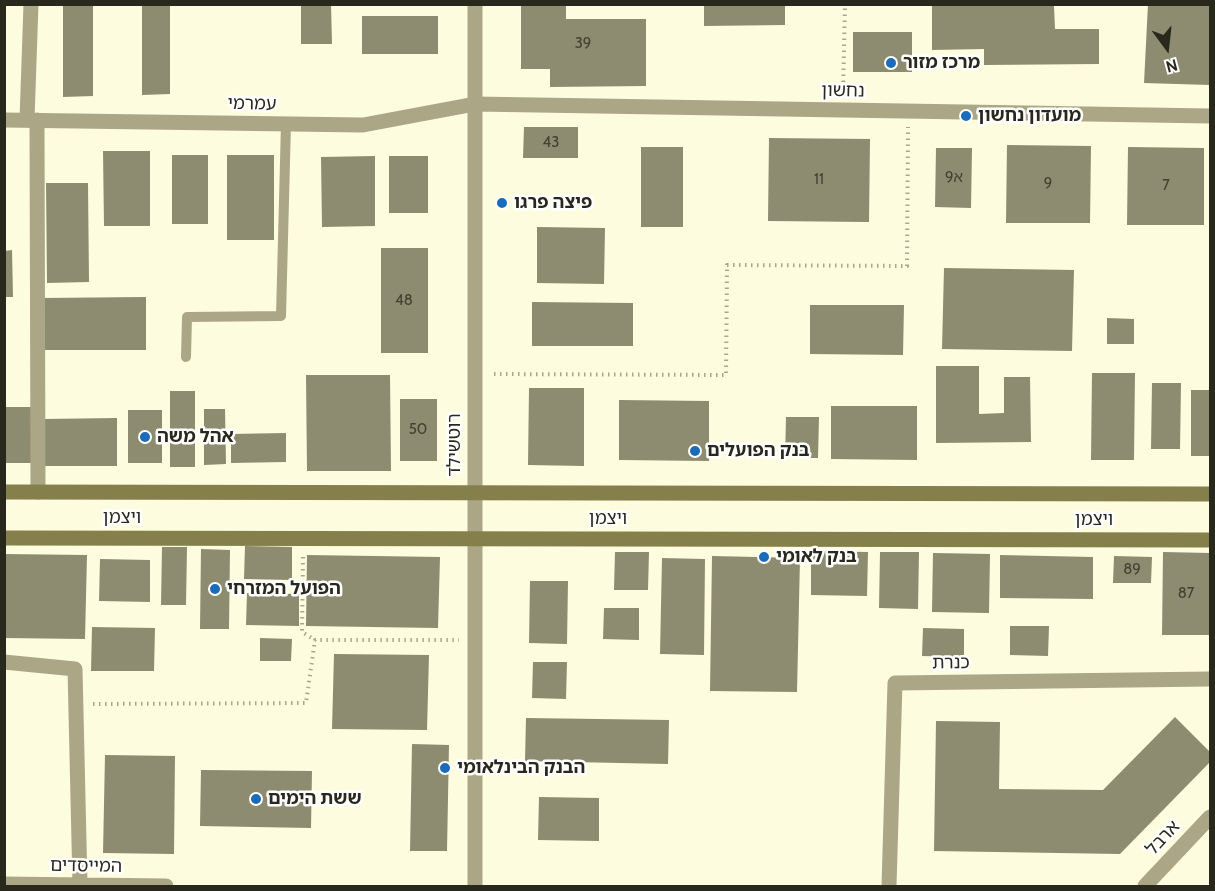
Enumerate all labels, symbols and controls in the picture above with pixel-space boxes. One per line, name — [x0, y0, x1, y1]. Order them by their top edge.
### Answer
north arrow — [1137, 18, 1197, 78]
house number: 39 — [575, 35, 591, 53]
place label: מרכז מזור — [903, 52, 980, 74]
text: N — [1164, 55, 1180, 77]
marker: מרכז מזור — [884, 56, 898, 70]
street label: נחשון — [821, 80, 865, 102]
street label: עמרמי — [227, 93, 277, 115]
place label: מועדון נחשון — [978, 105, 1081, 127]
marker: מועדון נחשון — [959, 109, 973, 123]
house number: 43 — [543, 134, 559, 152]
house number: 9א — [945, 169, 963, 187]
house number: 11 — [814, 171, 824, 189]
house number: 9 — [1044, 175, 1052, 193]
house number: 7 — [1162, 177, 1170, 195]
place label: פיצה פרגו — [514, 192, 592, 214]
marker: פיצה פרגו — [495, 196, 509, 210]
house number: 48 — [395, 292, 413, 310]
street label: רוטשילד — [444, 413, 466, 477]
house number: 50 — [409, 421, 427, 439]
place label: אהל משה — [157, 426, 234, 448]
marker: אהל משה — [138, 430, 152, 444]
place label: בנק הפועלים — [707, 440, 809, 462]
marker: בנק הפועלים — [688, 444, 702, 458]
street label: ויצמן — [103, 507, 141, 529]
street label: ויצמן — [589, 508, 627, 530]
street label: ויצמן — [1075, 509, 1113, 531]
place label: בנק לאומי — [776, 546, 857, 568]
marker: בנק לאומי — [757, 550, 771, 564]
house number: 89 — [1123, 561, 1141, 579]
place label: הפועל המזרחי — [227, 578, 341, 600]
marker: הפועל המזרחי — [208, 582, 222, 596]
house number: 87 — [1178, 585, 1194, 603]
street label: כנרת — [932, 652, 970, 674]
place label: הבנק הבינלאומי — [457, 757, 585, 779]
marker: הבנק הבינלאומי — [438, 761, 452, 775]
place label: ששת הימים — [268, 788, 362, 810]
marker: ששת הימים — [249, 792, 263, 806]
street label: ארבל — [1142, 816, 1184, 860]
street label: המייסדים — [50, 855, 122, 877]

